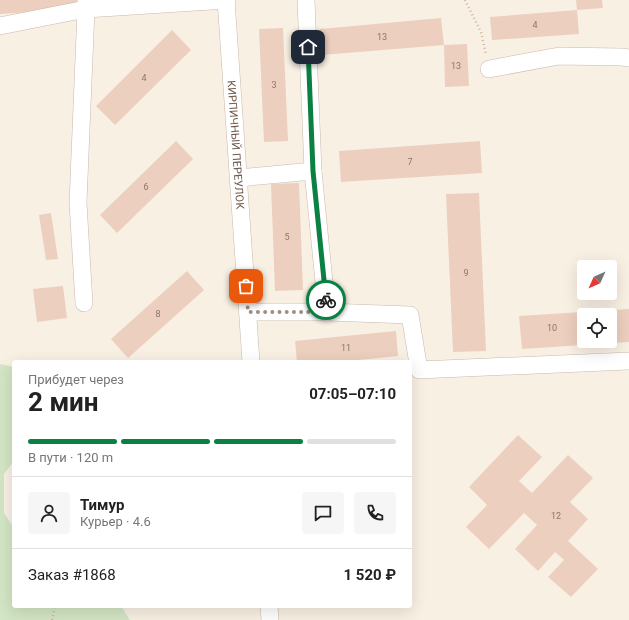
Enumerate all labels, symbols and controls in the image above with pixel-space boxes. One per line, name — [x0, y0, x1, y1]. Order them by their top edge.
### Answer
house number: 4 — [532, 20, 538, 30]
pin — [291, 30, 325, 64]
house number: 13 — [377, 32, 387, 42]
icon: home — [297, 36, 319, 58]
house number: 13 — [451, 61, 461, 71]
house number: 4 — [141, 73, 147, 83]
street label: КИРПИЧНЫЙ ПЕРЕУЛОК — [225, 80, 246, 211]
house number: 3 — [271, 80, 277, 90]
house number: 7 — [407, 157, 413, 167]
house number: 6 — [143, 182, 149, 192]
house number: 5 — [284, 232, 290, 242]
north arrow — [577, 260, 617, 300]
map controls — [577, 260, 617, 348]
house number: 9 — [463, 268, 469, 278]
pin — [229, 269, 263, 303]
icon: bag — [235, 275, 257, 297]
courier — [306, 280, 346, 320]
icon: bike — [315, 289, 337, 311]
button: locate — [577, 308, 617, 348]
house number: 8 — [155, 309, 161, 319]
house number: 10 — [547, 323, 557, 333]
house number: 11 — [341, 343, 351, 353]
text: Прибудет через — [28, 372, 124, 387]
text: 07:05–07:10 — [309, 385, 396, 403]
text: 2 мин — [28, 387, 99, 417]
text: В пути · 120 m — [28, 450, 113, 465]
button: person — [28, 492, 70, 534]
button: chat — [302, 492, 344, 534]
button: phone — [354, 492, 396, 534]
text: Тимур — [80, 496, 124, 514]
house number: 12 — [551, 511, 561, 521]
text: Курьер · 4.6 — [80, 514, 151, 529]
text: Заказ #1868 — [28, 566, 116, 584]
text: 1 520 ₽ — [344, 566, 396, 584]

